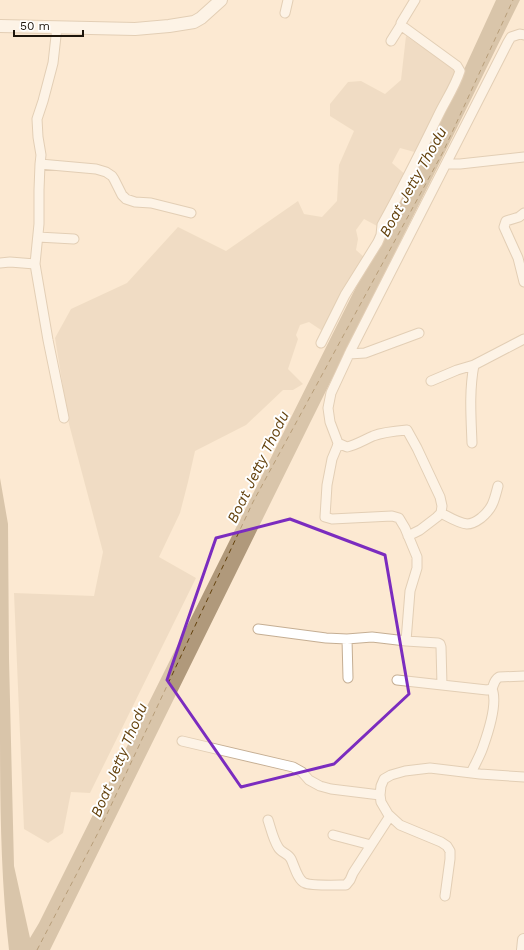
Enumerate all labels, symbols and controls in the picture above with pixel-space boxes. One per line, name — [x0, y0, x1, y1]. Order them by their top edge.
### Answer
scale bar — [14, 12, 83, 38]
text: 50 m — [20, 19, 50, 33]
water label: Boat Jetty Thodu — [375, 124, 451, 240]
water label: Boat Jetty Thodu — [223, 408, 293, 526]
water label: Boat Jetty Thodu — [87, 700, 151, 820]

